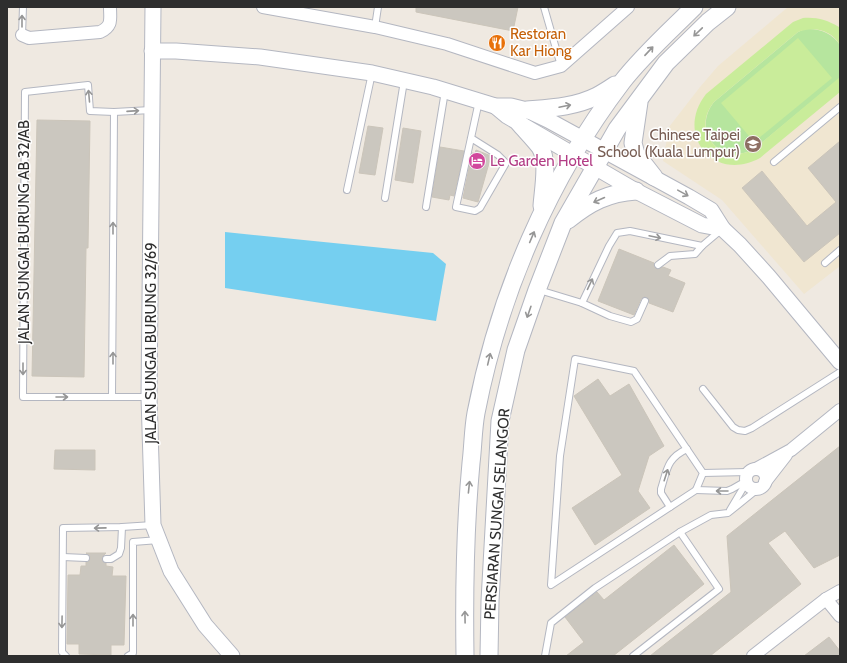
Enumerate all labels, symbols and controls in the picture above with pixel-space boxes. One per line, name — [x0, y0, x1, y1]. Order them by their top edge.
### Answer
one-way arrow — [18, 15, 26, 28]
place label: Restoran Kar Hiong — [510, 25, 572, 60]
one-way arrow — [693, 27, 703, 37]
restaurant icon: Restoran Kar Hiong — [487, 33, 507, 53]
one-way arrow — [645, 46, 654, 57]
one-way arrow — [85, 90, 92, 103]
one-way arrow — [559, 102, 572, 110]
one-way arrow — [126, 107, 139, 115]
street label: JALAN SUNGAI BURUNG AB 32/AB — [15, 120, 33, 345]
place label: Chinese Taipei School (Kuala Lumpur) — [597, 126, 740, 161]
school or university icon: Chinese Taipei School (Kuala Lumpur) — [743, 134, 763, 154]
hotel icon: Le Garden Hotel — [467, 151, 487, 171]
place label: Le Garden Hotel — [490, 152, 593, 170]
one-way arrow — [677, 190, 689, 198]
one-way arrow — [593, 197, 605, 204]
one-way arrow — [109, 222, 117, 235]
one-way arrow — [529, 231, 536, 243]
one-way arrow — [648, 233, 661, 241]
street label: JALAN SUNGAI BURUNG 32/69 — [142, 242, 160, 445]
one-way arrow — [587, 279, 594, 291]
one-way arrow — [525, 306, 532, 319]
one-way arrow — [109, 352, 117, 365]
one-way arrow — [486, 353, 494, 366]
one-way arrow — [19, 362, 27, 375]
one-way arrow — [55, 393, 68, 401]
street label: PERSIARAN SUNGAI SELANGOR — [481, 408, 513, 620]
one-way arrow — [662, 469, 670, 481]
one-way arrow — [465, 481, 473, 494]
one-way arrow — [716, 487, 729, 495]
one-way arrow — [94, 524, 107, 532]
one-way arrow — [461, 611, 468, 624]
one-way arrow — [129, 614, 137, 627]
one-way arrow — [58, 615, 66, 628]

